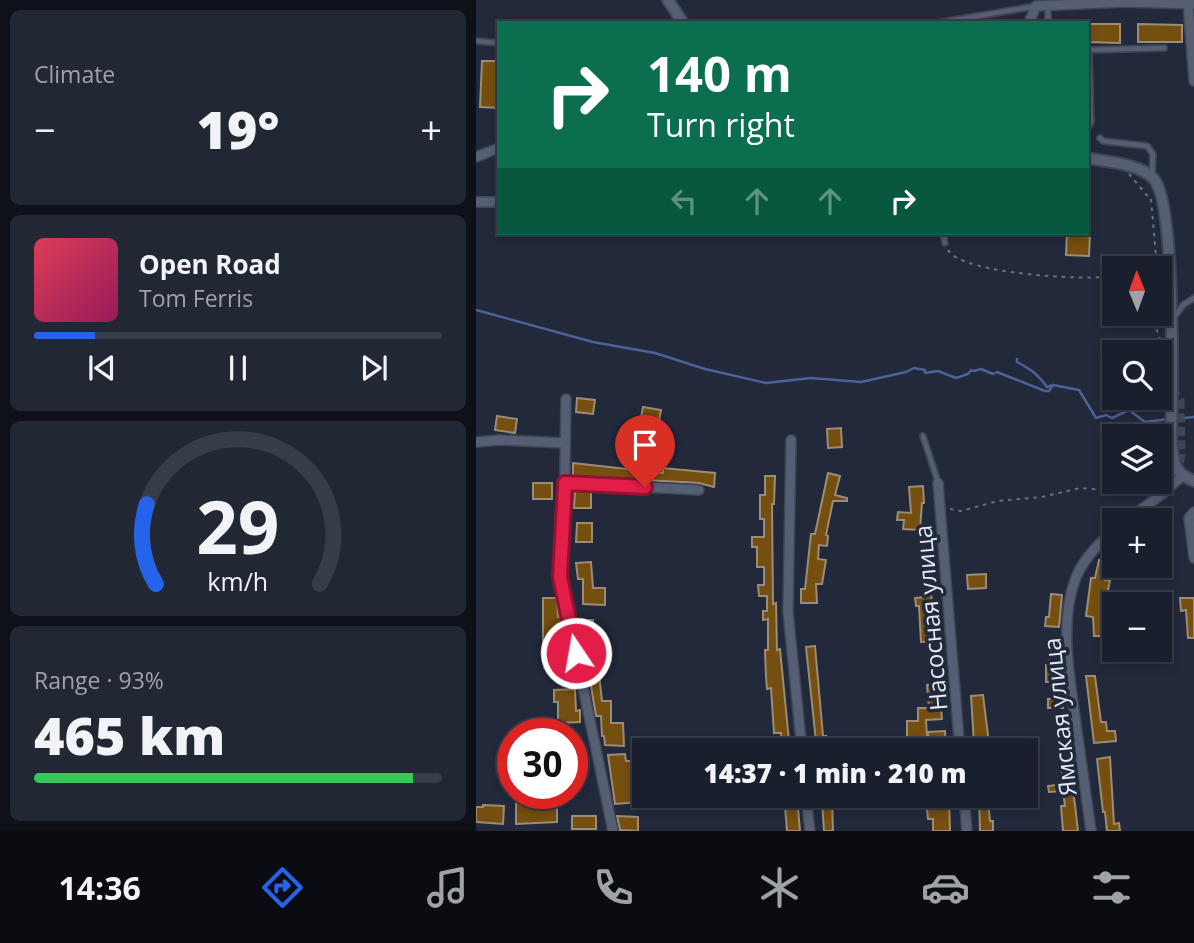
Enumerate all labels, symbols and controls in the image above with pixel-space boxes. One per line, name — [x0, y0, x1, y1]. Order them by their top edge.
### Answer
text: 140 m — [647, 40, 792, 106]
icon: right — [532, 49, 623, 140]
text: Climate — [34, 58, 115, 90]
text: 19° — [197, 93, 279, 164]
text: − — [34, 103, 56, 155]
text: + — [420, 103, 442, 155]
text: Turn right — [647, 103, 795, 146]
icon: left — [665, 182, 703, 220]
icon: ahead — [738, 182, 776, 220]
icon: ahead — [811, 182, 849, 220]
icon: right — [884, 182, 922, 220]
text: Open Road — [139, 246, 281, 282]
north arrow — [1102, 256, 1172, 326]
map controls — [1102, 256, 1172, 662]
text: Tom Ferris — [139, 282, 253, 314]
button: search — [1102, 340, 1172, 410]
icon: previous — [83, 349, 121, 387]
icon: pause — [219, 349, 257, 387]
icon: next — [355, 349, 393, 387]
pin — [615, 415, 675, 487]
button: layers — [1102, 424, 1172, 494]
icon: arrive — [626, 426, 664, 464]
text: 29 — [196, 477, 280, 576]
button: + — [1102, 508, 1172, 578]
street label: Насосная улица — [905, 524, 955, 712]
text: km/h — [208, 564, 268, 598]
button: − — [1102, 592, 1172, 662]
position arrow — [539, 616, 613, 690]
street label: Ямская улица — [1034, 636, 1084, 798]
text: Range · 93% — [34, 664, 164, 696]
text: 465 km — [34, 699, 225, 770]
speed limit sign: 30 — [497, 718, 588, 809]
text: 14:37 · 1 min · 210 m — [704, 755, 966, 791]
icon: directions — [258, 863, 307, 912]
icon: music — [423, 863, 472, 912]
icon: phone — [589, 863, 638, 912]
icon: climate — [755, 863, 804, 912]
icon: car — [921, 863, 970, 912]
icon: filters — [1087, 863, 1136, 912]
text: 14:36 — [58, 866, 141, 909]

